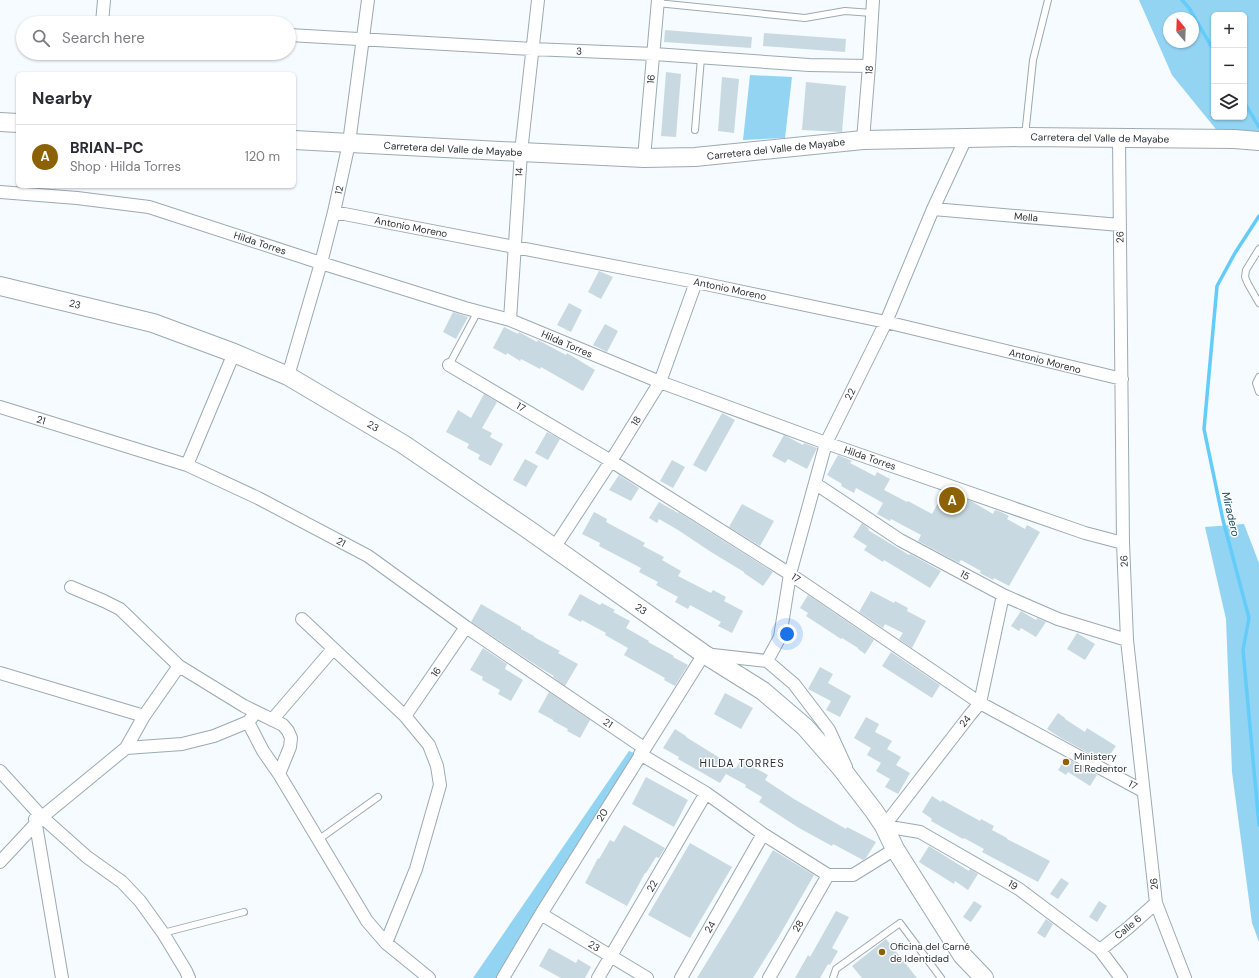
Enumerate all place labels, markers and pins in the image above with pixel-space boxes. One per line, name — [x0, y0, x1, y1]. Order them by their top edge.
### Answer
pin: A — [939, 485, 965, 515]
place label: Ministery El Redentor — [1074, 750, 1127, 775]
marker: Ministery El Redentor — [1061, 757, 1071, 767]
place label: Oficina del Carné de Identidad — [890, 940, 970, 965]
marker: Oficina del Carné de Identidad — [877, 947, 887, 957]

